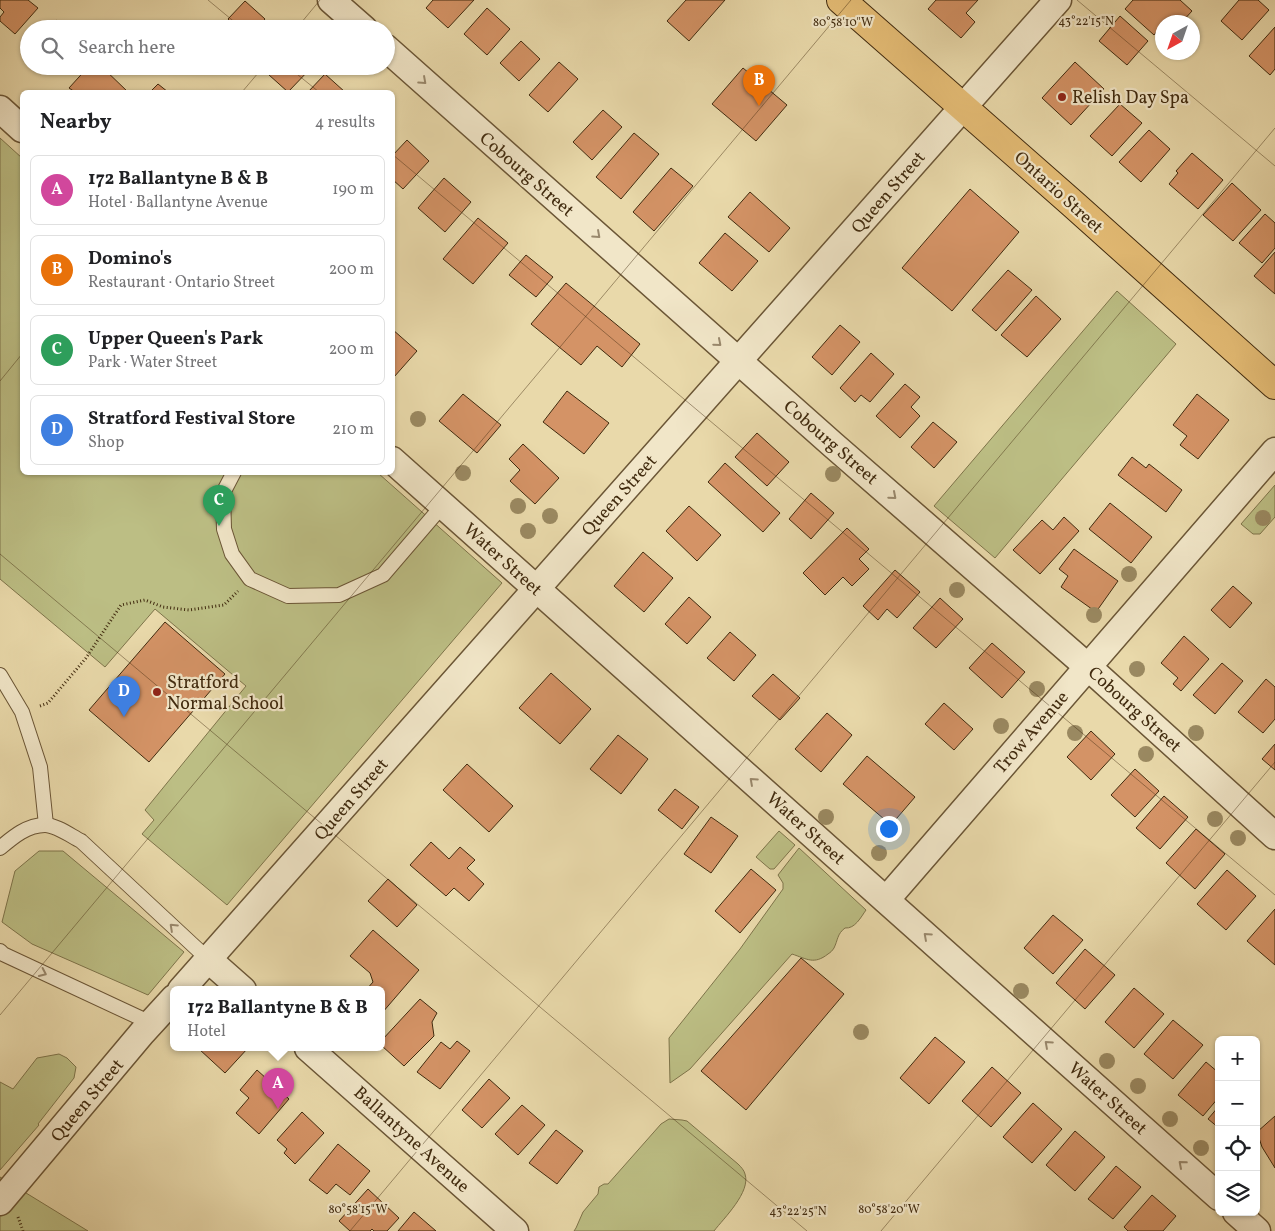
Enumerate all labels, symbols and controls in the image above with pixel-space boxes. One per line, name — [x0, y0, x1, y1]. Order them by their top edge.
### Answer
text: 43°22'15"N — [1058, 14, 1114, 30]
text: 80°58'10"W — [813, 15, 873, 31]
north arrow — [1155, 15, 1200, 60]
search box — [20, 20, 395, 75]
icon: search — [38, 34, 66, 62]
text: Search here — [78, 35, 175, 61]
pin: B — [743, 65, 775, 106]
one-way arrow — [417, 75, 426, 84]
place label: Relish Day Spa — [1072, 86, 1189, 111]
marker: Relish Day Spa — [1056, 91, 1068, 103]
text: Nearby — [40, 108, 111, 137]
text: 4 results — [315, 112, 375, 134]
street label: Cobourg Street — [473, 127, 579, 223]
street label: Queen Street — [846, 146, 932, 240]
street label: Ontario Street — [1008, 146, 1108, 240]
text: 172 Ballantyne B & B — [88, 166, 268, 192]
text: A — [51, 179, 63, 201]
text: 190 m — [332, 179, 374, 201]
text: Hotel · Ballantyne Avenue — [88, 192, 268, 214]
one-way arrow — [591, 229, 600, 238]
text: Domino's — [88, 246, 172, 272]
text: B — [52, 259, 62, 281]
text: 200 m — [329, 259, 374, 281]
text: Restaurant · Ontario Street — [88, 272, 275, 294]
text: Upper Queen's Park — [88, 326, 263, 352]
one-way arrow — [713, 337, 722, 346]
text: C — [52, 339, 62, 361]
text: 200 m — [329, 339, 374, 361]
text: Park · Water Street — [88, 352, 217, 374]
street label: Cobourg Street — [777, 395, 883, 491]
text: Stratford Festival Store — [88, 406, 295, 432]
text: D — [51, 419, 63, 441]
text: 210 m — [332, 419, 374, 441]
text: Shop — [88, 432, 124, 454]
street label: Queen Street — [577, 450, 663, 542]
pin: C — [203, 485, 235, 526]
one-way arrow — [887, 490, 896, 499]
street label: Water Street — [457, 518, 547, 602]
street label: Cobourg Street — [1082, 661, 1186, 759]
place label: Stratford Normal School — [167, 671, 284, 717]
pin: D — [108, 676, 140, 717]
marker: Stratford Normal School — [151, 686, 163, 698]
street label: Trow Avenue — [989, 686, 1075, 780]
street label: Queen Street — [309, 753, 395, 847]
one-way arrow — [750, 778, 759, 787]
street label: Water Street — [760, 787, 850, 871]
your location — [876, 816, 902, 842]
one-way arrow — [170, 924, 179, 933]
one-way arrow — [923, 933, 932, 942]
one-way arrow — [38, 967, 47, 977]
popup — [170, 986, 385, 1051]
text: 172 Ballantyne B & B — [187, 995, 368, 1021]
text: Hotel — [187, 1021, 226, 1043]
map controls — [1215, 1036, 1260, 1216]
button: + — [1215, 1036, 1260, 1081]
one-way arrow — [1045, 1041, 1054, 1050]
street label: Queen Street — [46, 1054, 130, 1148]
street label: Water Street — [1062, 1057, 1152, 1141]
pin: A — [262, 1068, 294, 1109]
street label: Ballantyne Avenue — [347, 1081, 475, 1199]
button: − — [1215, 1081, 1260, 1126]
button: locate — [1215, 1126, 1260, 1171]
one-way arrow — [1179, 1161, 1188, 1170]
button: layers — [1215, 1171, 1260, 1216]
text: 80°58'15"W — [329, 1202, 387, 1218]
text: 80°58'20"W — [858, 1202, 920, 1218]
text: 43°22'25"N — [769, 1204, 827, 1220]

